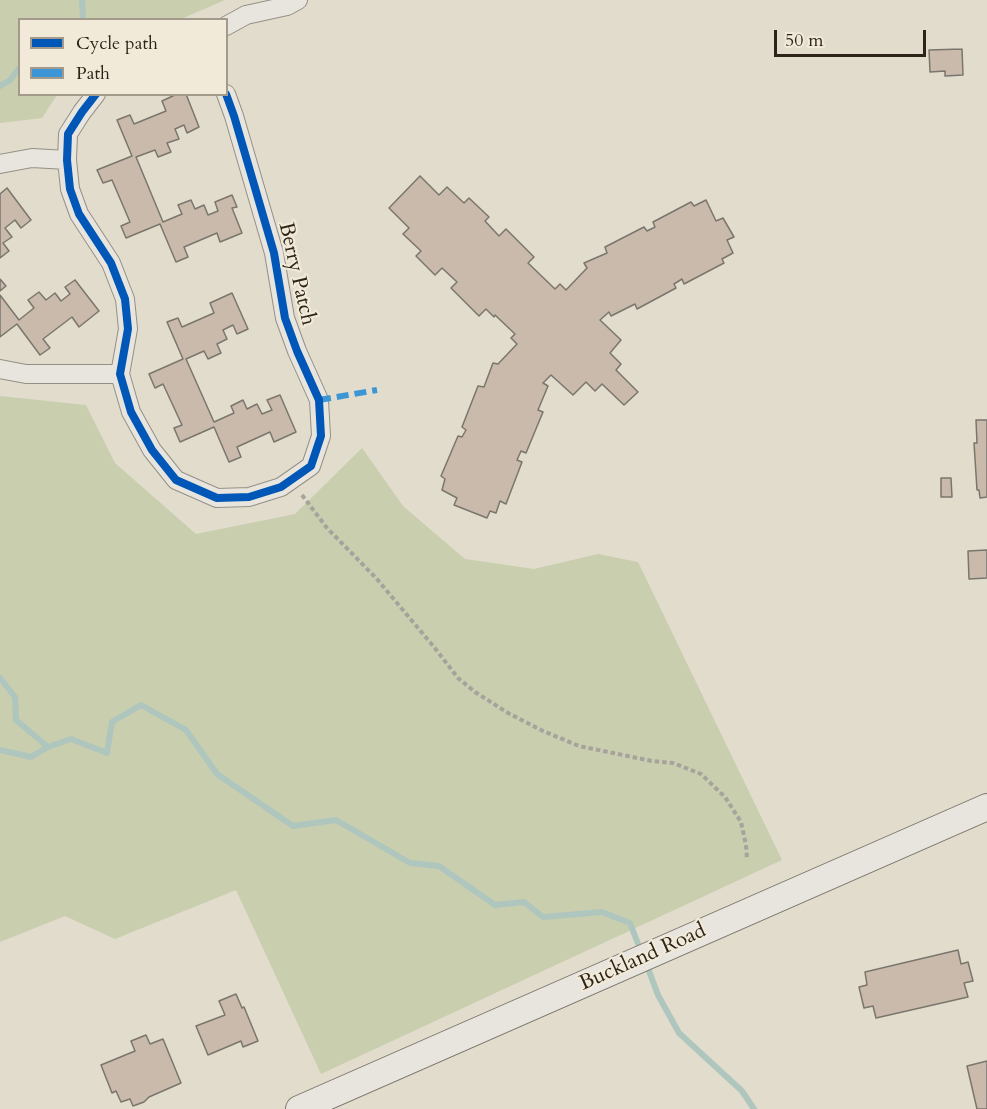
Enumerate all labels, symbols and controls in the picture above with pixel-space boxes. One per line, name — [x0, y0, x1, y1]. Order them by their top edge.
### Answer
legend — [18, 18, 228, 96]
scale bar — [777, 18, 928, 56]
text: 50 m — [785, 28, 824, 53]
text: Cycle path — [76, 31, 158, 56]
text: Path — [76, 61, 110, 86]
street label: Berry Patch — [272, 220, 320, 328]
street label: Buckland Road — [576, 919, 710, 997]

